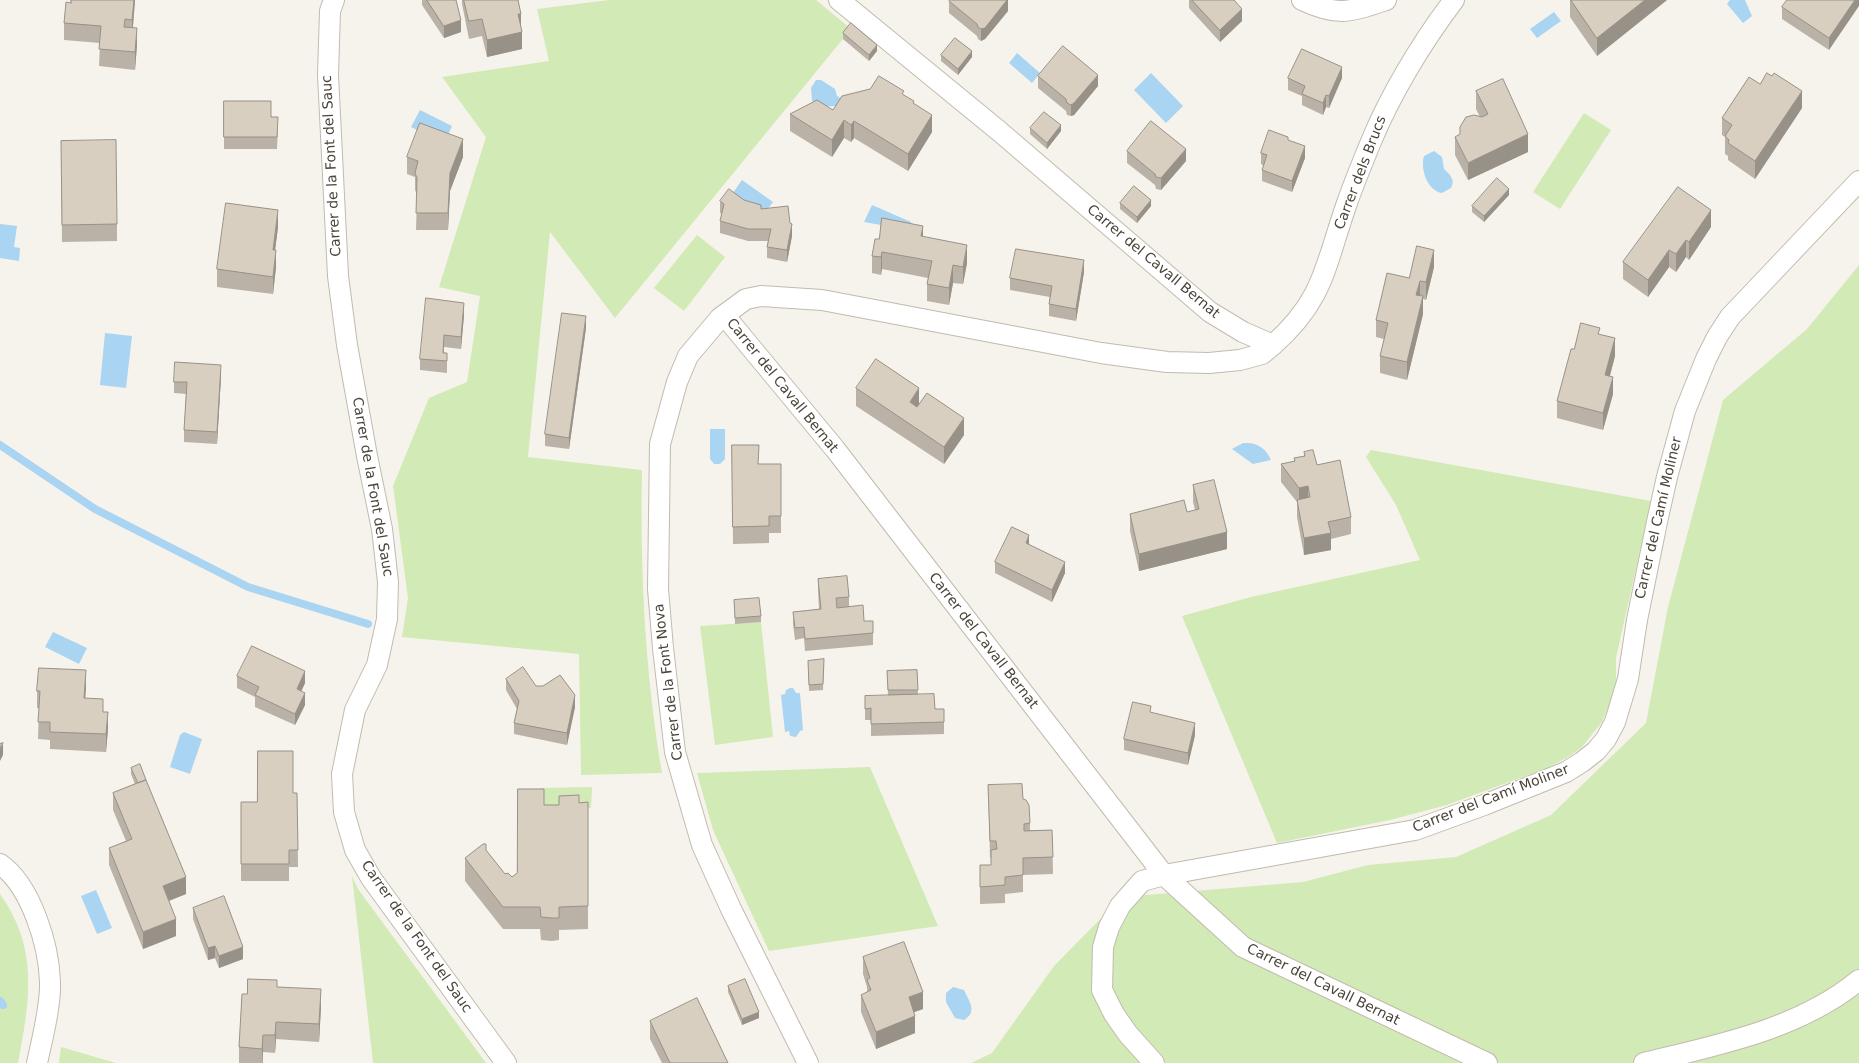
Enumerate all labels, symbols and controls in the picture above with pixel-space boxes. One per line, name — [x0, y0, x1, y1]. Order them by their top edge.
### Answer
street label: Carrer de la Font del Sauc — [319, 75, 345, 257]
street label: Carrer dels Brucs — [1332, 114, 1390, 232]
street label: Carrer del Cavall Bernat — [1083, 202, 1223, 322]
street label: Carrer del Cavall Bernat — [723, 315, 841, 457]
street label: Carrer de la Font del Sauc — [348, 396, 396, 578]
street label: Carrer del Camí Moliner — [1632, 435, 1686, 601]
street label: Carrer del Cavall Bernat — [925, 570, 1041, 712]
street label: Carrer de la Font Nova — [651, 603, 687, 761]
street label: Carrer del Camí Moliner — [1411, 761, 1571, 837]
street label: Carrer de la Font del Sauc — [357, 858, 475, 1016]
street label: Carrer del Cavall Bernat — [1244, 941, 1402, 1029]

